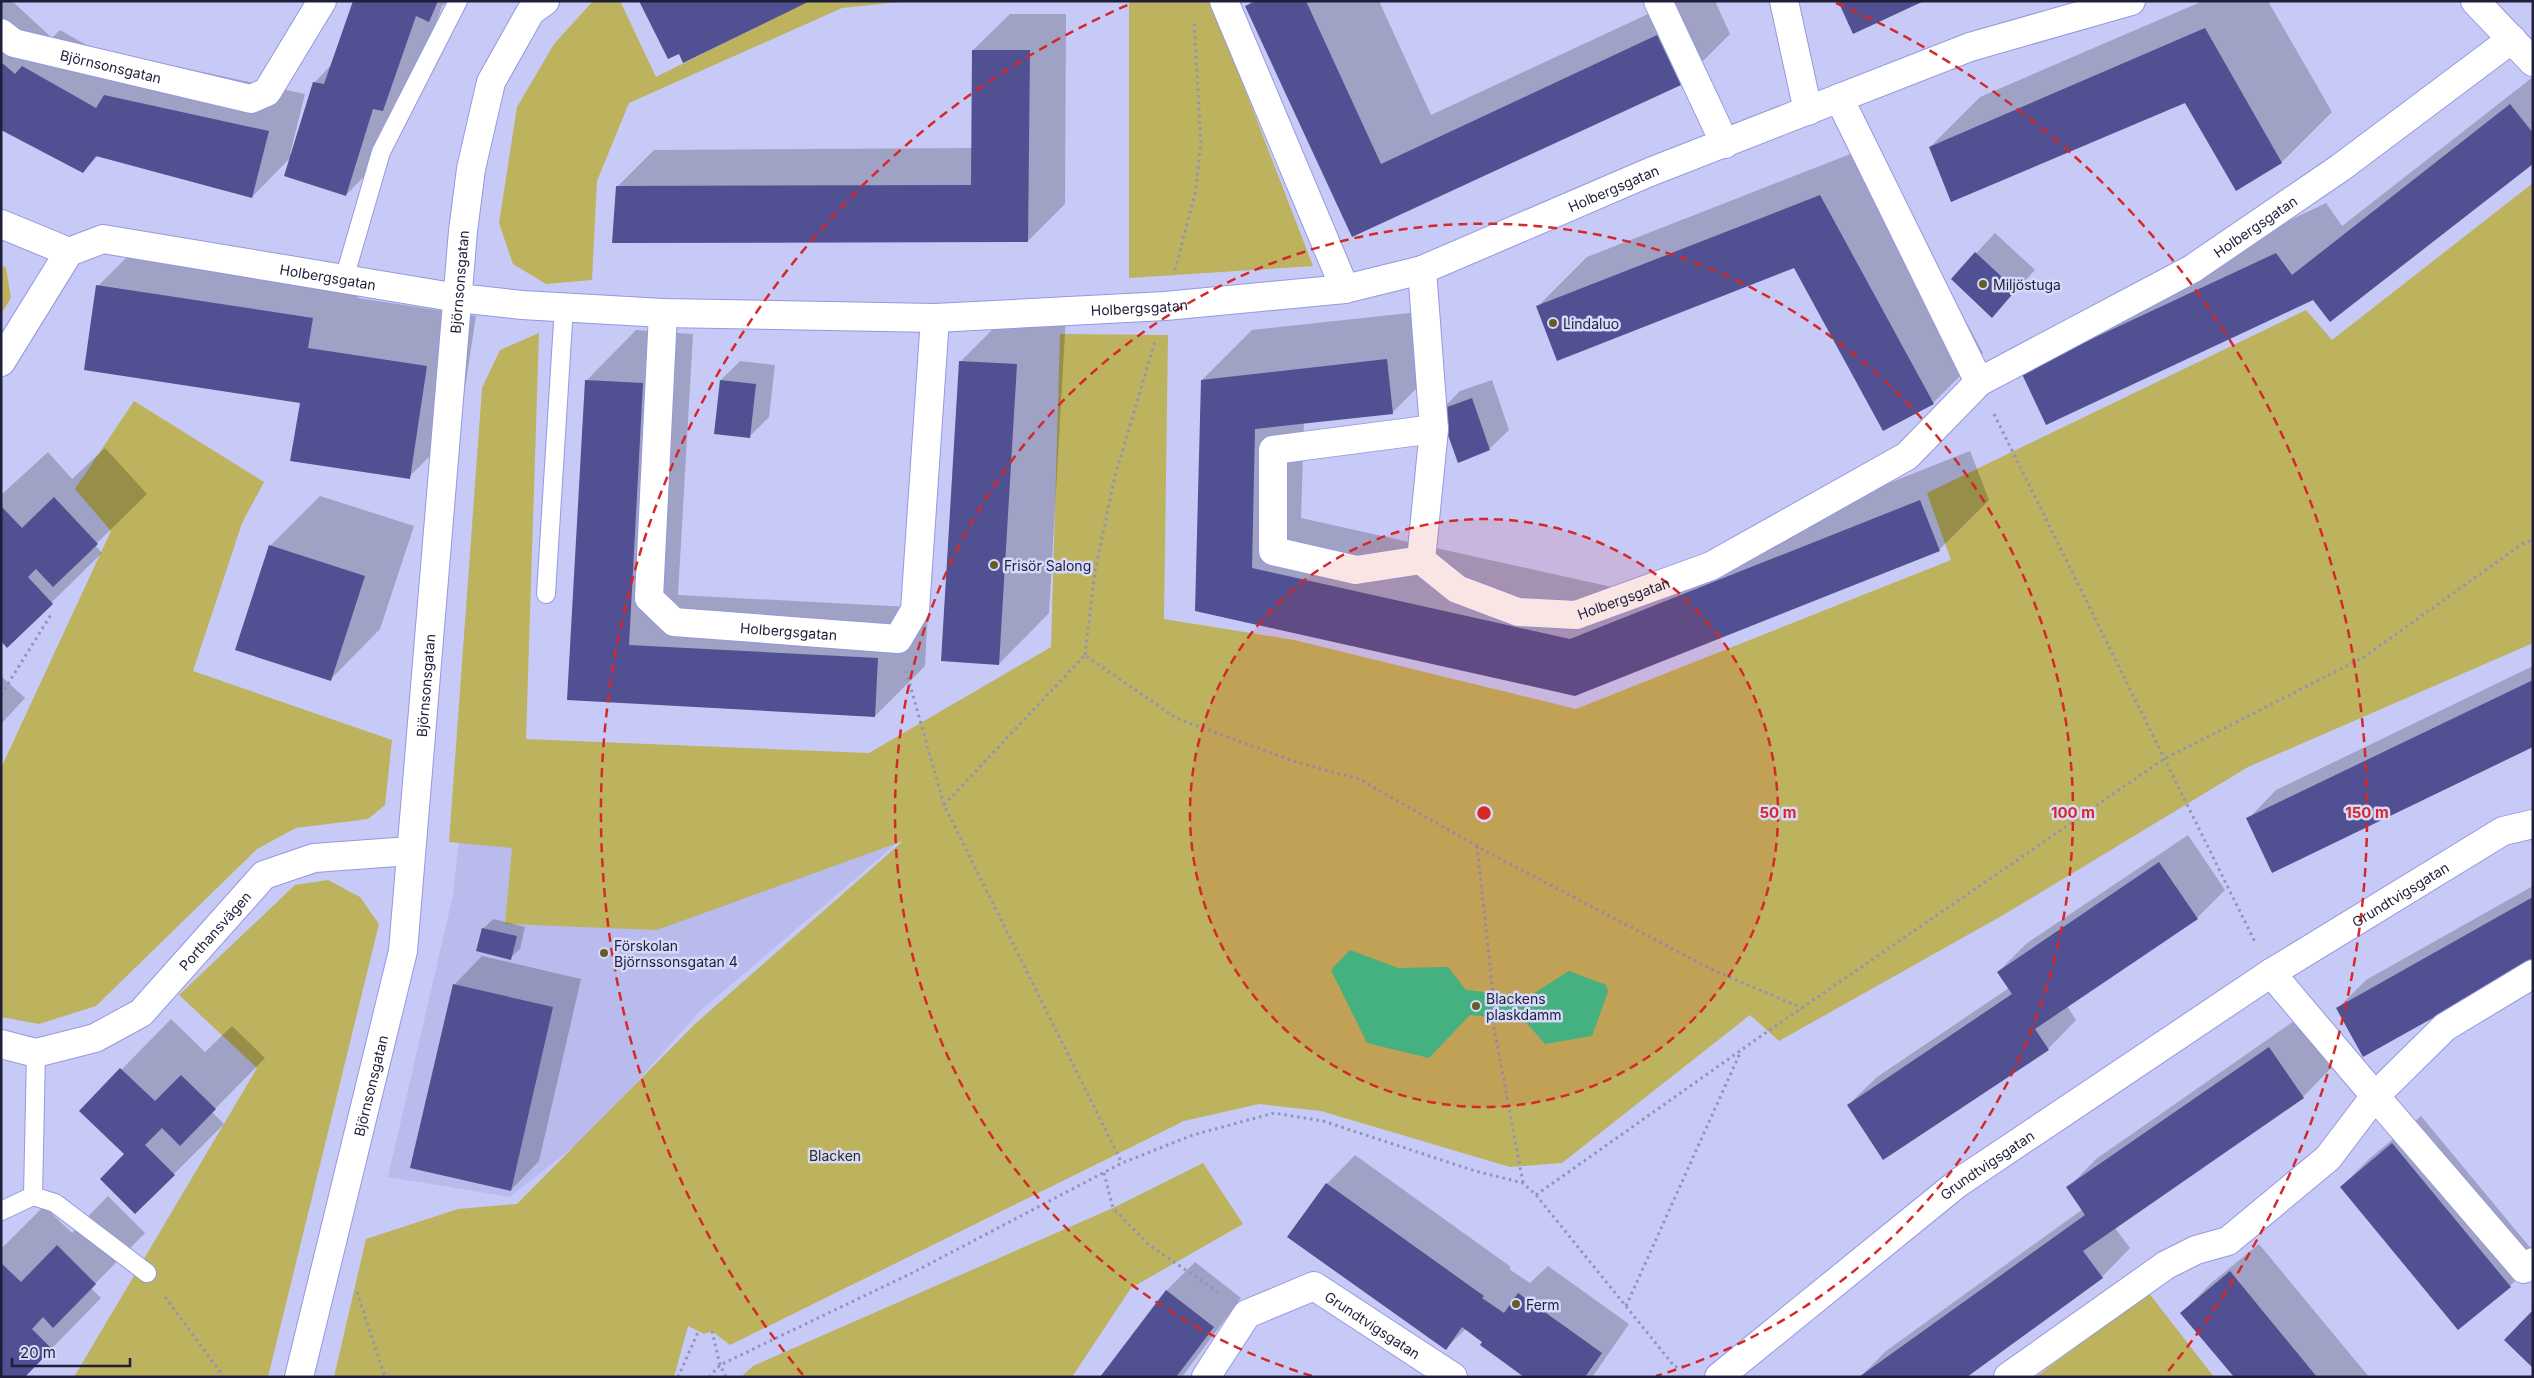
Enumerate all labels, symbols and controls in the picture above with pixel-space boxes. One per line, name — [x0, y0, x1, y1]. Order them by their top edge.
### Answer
street label: Björnsonsgatan — [59, 46, 163, 86]
street label: Holbergsgatan — [1565, 161, 1661, 215]
street label: Holbergsgatan — [2210, 192, 2300, 260]
street label: Björnsonsgatan — [446, 230, 472, 334]
street label: Holbergsgatan — [279, 260, 377, 293]
place label: Miljöstuga — [1993, 276, 2061, 293]
marker: Miljöstuga — [1977, 278, 1989, 290]
street label: Holbergsgatan — [1090, 295, 1189, 318]
place label: Lindaluo — [1563, 315, 1619, 332]
marker: Lindaluo — [1547, 317, 1559, 329]
place label: Frisör Salong — [1004, 557, 1091, 574]
marker: Frisör Salong — [988, 559, 1000, 571]
street label: Holbergsgatan — [1575, 573, 1672, 622]
street label: Holbergsgatan — [740, 619, 838, 643]
street label: Björnsonsgatan — [412, 633, 438, 738]
text: 50 m — [1760, 803, 1796, 822]
text: 100 m — [2051, 803, 2095, 822]
text: 150 m — [2345, 803, 2389, 822]
centre of rings — [1475, 804, 1493, 822]
street label: Grundtvigsgatan — [2348, 858, 2452, 930]
street label: Porthansvägen — [175, 887, 254, 973]
place label: Förskolan Björnssonsgatan 4 — [614, 937, 738, 970]
marker: Förskolan Björnssonsgatan 4 — [598, 947, 610, 959]
place label: Blackens plaskdamm — [1486, 990, 1562, 1023]
marker: Blackens plaskdamm — [1470, 1000, 1482, 1012]
street label: Björnsonsgatan — [350, 1033, 391, 1138]
street label: Grundtvigsgatan — [1936, 1126, 2037, 1203]
park label: Blacken — [809, 1147, 861, 1164]
street label: Grundtvigsgatan — [1322, 1287, 1424, 1362]
place label: Ferm — [1526, 1296, 1560, 1313]
marker: Ferm — [1510, 1298, 1522, 1310]
scale bar — [12, 1336, 130, 1368]
text: 20 m — [20, 1343, 56, 1362]

